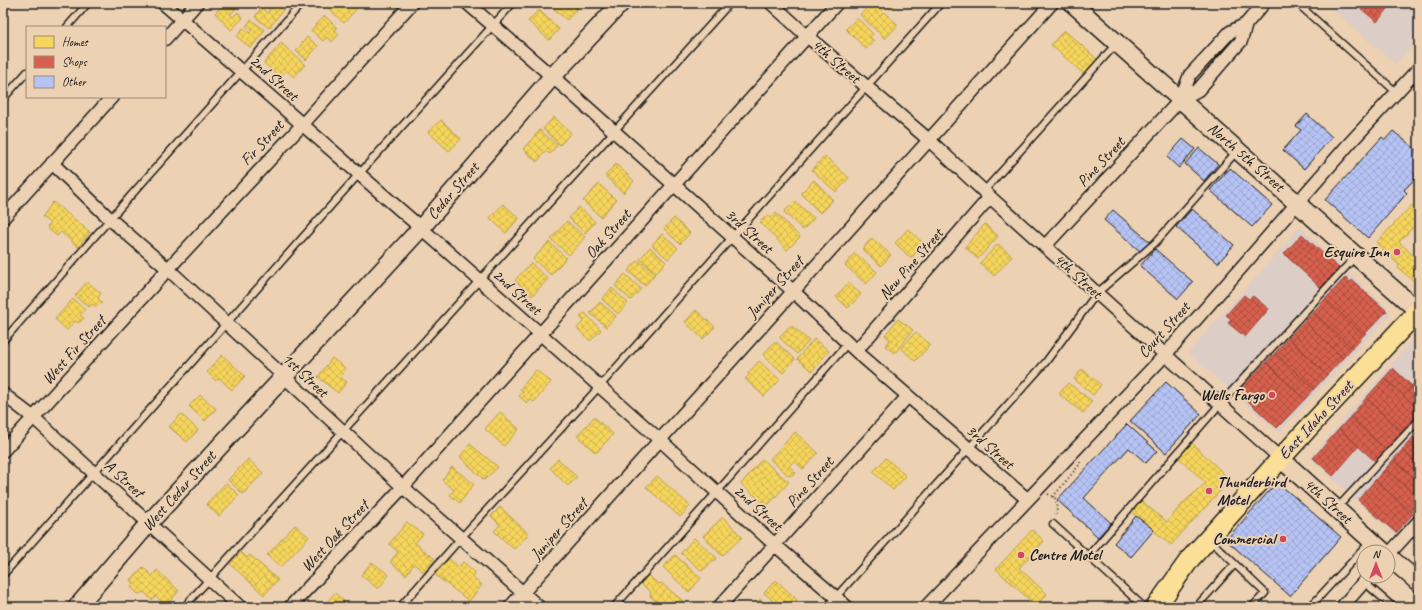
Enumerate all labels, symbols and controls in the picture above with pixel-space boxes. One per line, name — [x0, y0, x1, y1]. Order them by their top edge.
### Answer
legend — [26, 26, 166, 98]
text: Homes — [62, 34, 89, 50]
street label: 4th Street — [807, 34, 866, 89]
street label: 2nd Street — [245, 51, 304, 106]
text: Shops — [62, 54, 87, 70]
text: Other — [62, 74, 88, 90]
street label: Fir Street — [236, 115, 289, 170]
street label: North 5th Street — [1203, 118, 1290, 197]
street label: Pine Street — [1073, 131, 1130, 191]
street label: Cedar Street — [423, 157, 484, 224]
street label: Oak Street — [581, 204, 636, 263]
street label: 3rd Street — [721, 204, 778, 259]
street label: New Pine Street — [875, 223, 949, 304]
place label: Esquire Inn — [1324, 242, 1390, 262]
marker: Esquire Inn — [1392, 247, 1402, 257]
street label: 4th Street — [1050, 249, 1108, 304]
street label: Juniper Street — [741, 250, 810, 323]
street label: 2nd Street — [488, 265, 547, 320]
street label: Court Street — [1134, 297, 1196, 362]
street label: West Fir Street — [38, 309, 112, 389]
street label: 1st Street — [278, 348, 334, 403]
street label: East Idaho Street — [1274, 375, 1359, 464]
place label: Wells Fargo — [1201, 385, 1265, 405]
marker: Wells Fargo — [1267, 390, 1277, 400]
street label: 3rd Street — [962, 421, 1020, 475]
street label: West Cedar Street — [138, 445, 221, 535]
street label: Pine Street — [782, 451, 839, 512]
street label: A Street — [100, 456, 150, 504]
place label: Thunderbird Motel — [1217, 472, 1288, 510]
street label: 4th Street — [1300, 474, 1358, 529]
street label: 2nd Street — [729, 481, 788, 536]
marker: Thunderbird Motel — [1204, 486, 1214, 496]
street label: Juniper Street — [525, 492, 594, 565]
street label: West Oak Street — [297, 494, 375, 576]
place label: Commercial — [1213, 529, 1278, 549]
marker: Commercial — [1278, 534, 1288, 544]
north arrow — [1356, 544, 1396, 584]
place label: Centre Motel — [1029, 545, 1104, 565]
text: N — [1373, 547, 1382, 561]
marker: Centre Motel — [1016, 550, 1026, 560]

